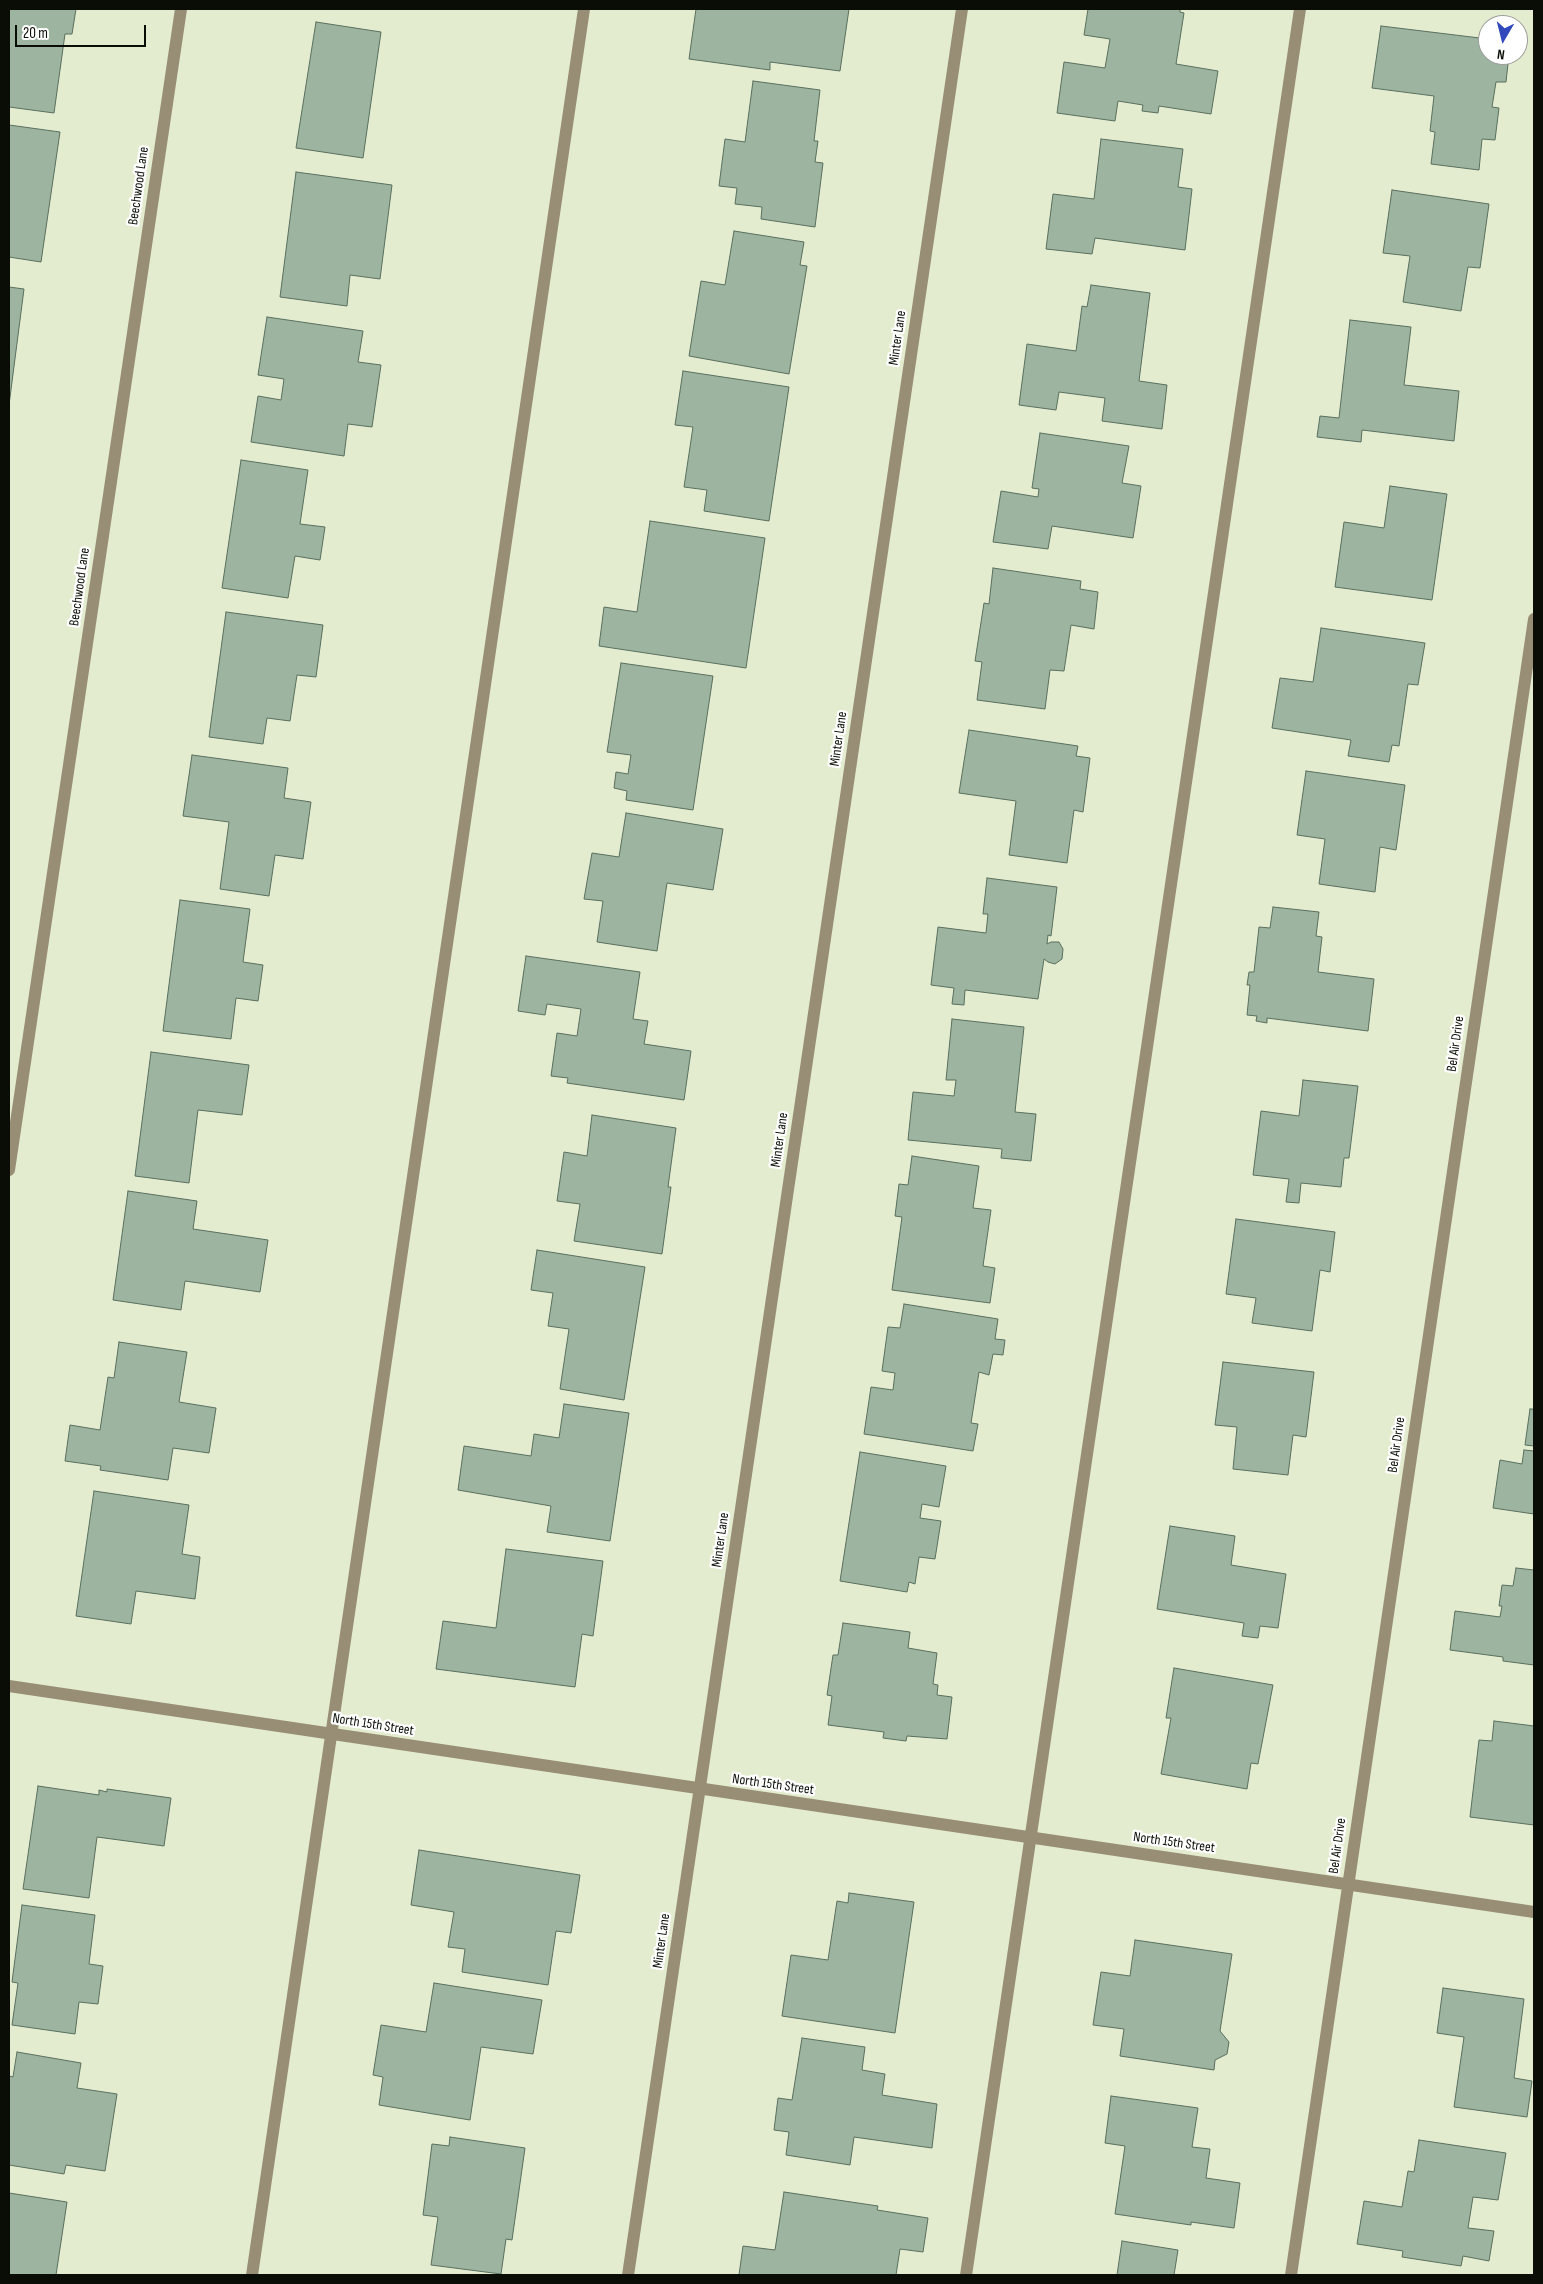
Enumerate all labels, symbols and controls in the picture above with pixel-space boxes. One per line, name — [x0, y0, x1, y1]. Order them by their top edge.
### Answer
scale bar — [18, 15, 149, 47]
north arrow — [1478, 15, 1528, 65]
text: 20 m — [23, 24, 48, 43]
text: N — [1496, 45, 1506, 63]
street label: Beechwood Lane — [125, 146, 153, 226]
street label: Minter Lane — [886, 309, 910, 367]
street label: Beechwood Lane — [66, 547, 94, 627]
street label: Minter Lane — [827, 710, 851, 768]
street label: Bel Air Drive — [1444, 1015, 1468, 1073]
street label: Minter Lane — [768, 1111, 792, 1169]
street label: Bel Air Drive — [1385, 1416, 1409, 1474]
street label: Minter Lane — [709, 1511, 733, 1569]
street label: North 15th Street — [331, 1710, 415, 1740]
street label: North 15th Street — [731, 1771, 815, 1799]
street label: Bel Air Drive — [1326, 1817, 1350, 1875]
street label: North 15th Street — [1132, 1829, 1216, 1857]
street label: Minter Lane — [650, 1912, 674, 1970]

